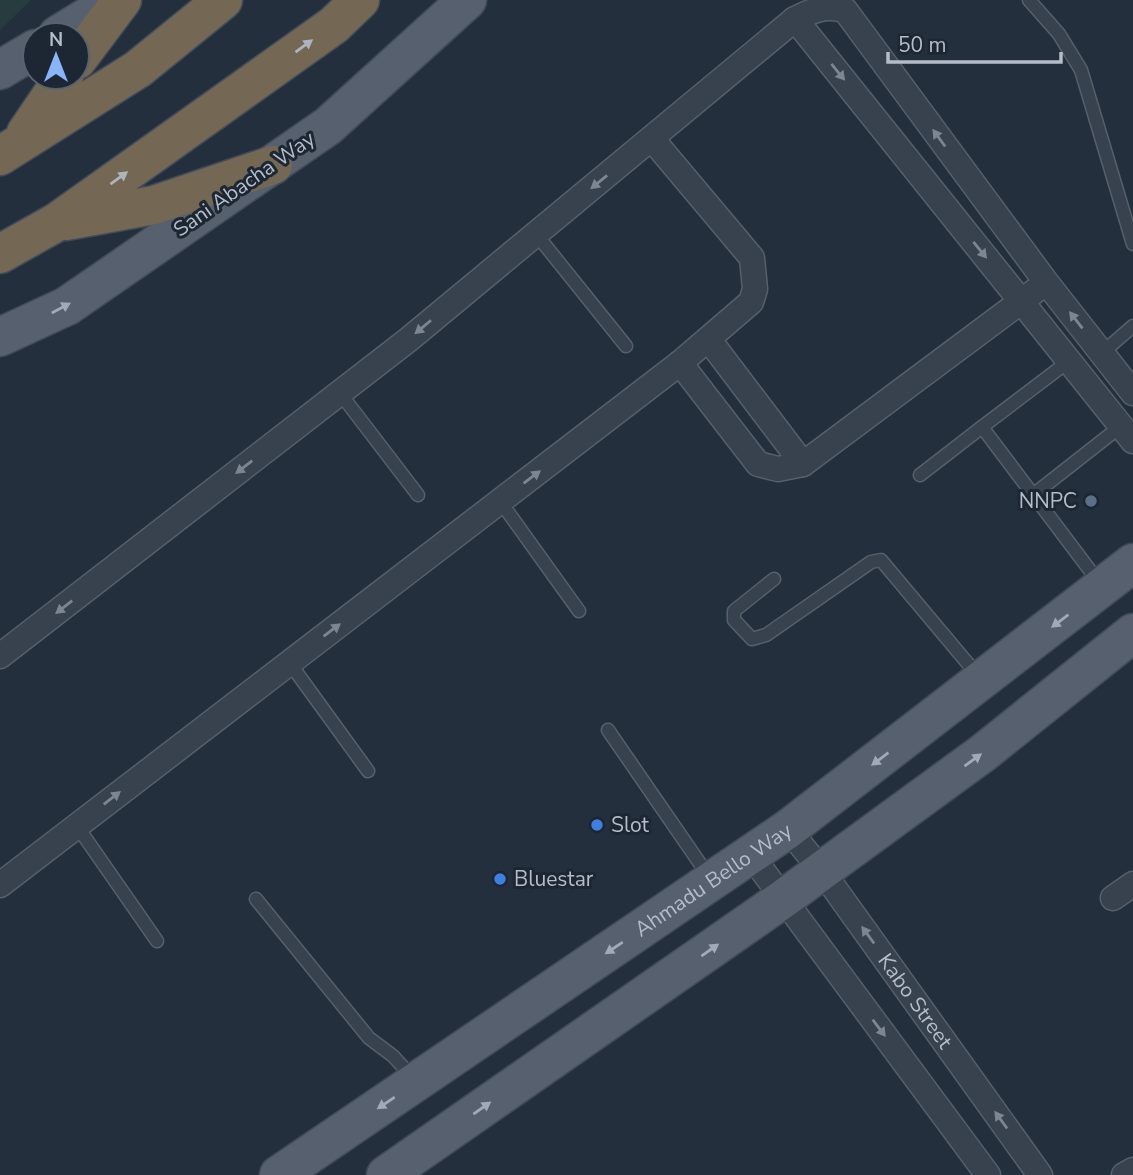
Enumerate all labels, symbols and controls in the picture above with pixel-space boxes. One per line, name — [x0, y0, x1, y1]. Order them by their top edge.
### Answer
north arrow — [21, 21, 91, 91]
scale bar — [888, 21, 1061, 65]
text: N — [49, 27, 63, 53]
text: 50 m — [898, 31, 947, 59]
one-way arrow — [295, 39, 314, 53]
one-way arrow — [830, 63, 845, 81]
street label: Sani Abacha Way — [168, 125, 321, 243]
one-way arrow — [932, 129, 947, 147]
one-way arrow — [110, 171, 128, 185]
one-way arrow — [590, 175, 608, 190]
one-way arrow — [972, 241, 987, 258]
one-way arrow — [52, 302, 72, 314]
one-way arrow — [1068, 311, 1083, 329]
one-way arrow — [415, 319, 432, 334]
one-way arrow — [235, 459, 253, 473]
one-way arrow — [523, 470, 541, 484]
place label: NNPC — [1019, 487, 1077, 515]
marker: NNPC — [1083, 493, 1099, 509]
one-way arrow — [56, 599, 74, 614]
one-way arrow — [1052, 613, 1070, 628]
one-way arrow — [322, 623, 341, 637]
one-way arrow — [871, 752, 889, 767]
one-way arrow — [964, 753, 983, 767]
one-way arrow — [103, 791, 121, 806]
place label: Slot — [611, 811, 650, 839]
street label: Ahmadu Bello Way — [629, 816, 797, 943]
marker: Slot — [589, 817, 605, 833]
place label: Bluestar — [514, 865, 594, 893]
marker: Bluestar — [492, 871, 508, 887]
one-way arrow — [861, 926, 875, 944]
one-way arrow — [604, 941, 624, 954]
one-way arrow — [700, 944, 719, 957]
street label: Kabo Street — [872, 948, 959, 1055]
one-way arrow — [872, 1019, 886, 1037]
one-way arrow — [377, 1096, 395, 1110]
one-way arrow — [473, 1101, 491, 1115]
one-way arrow — [994, 1111, 1008, 1129]

